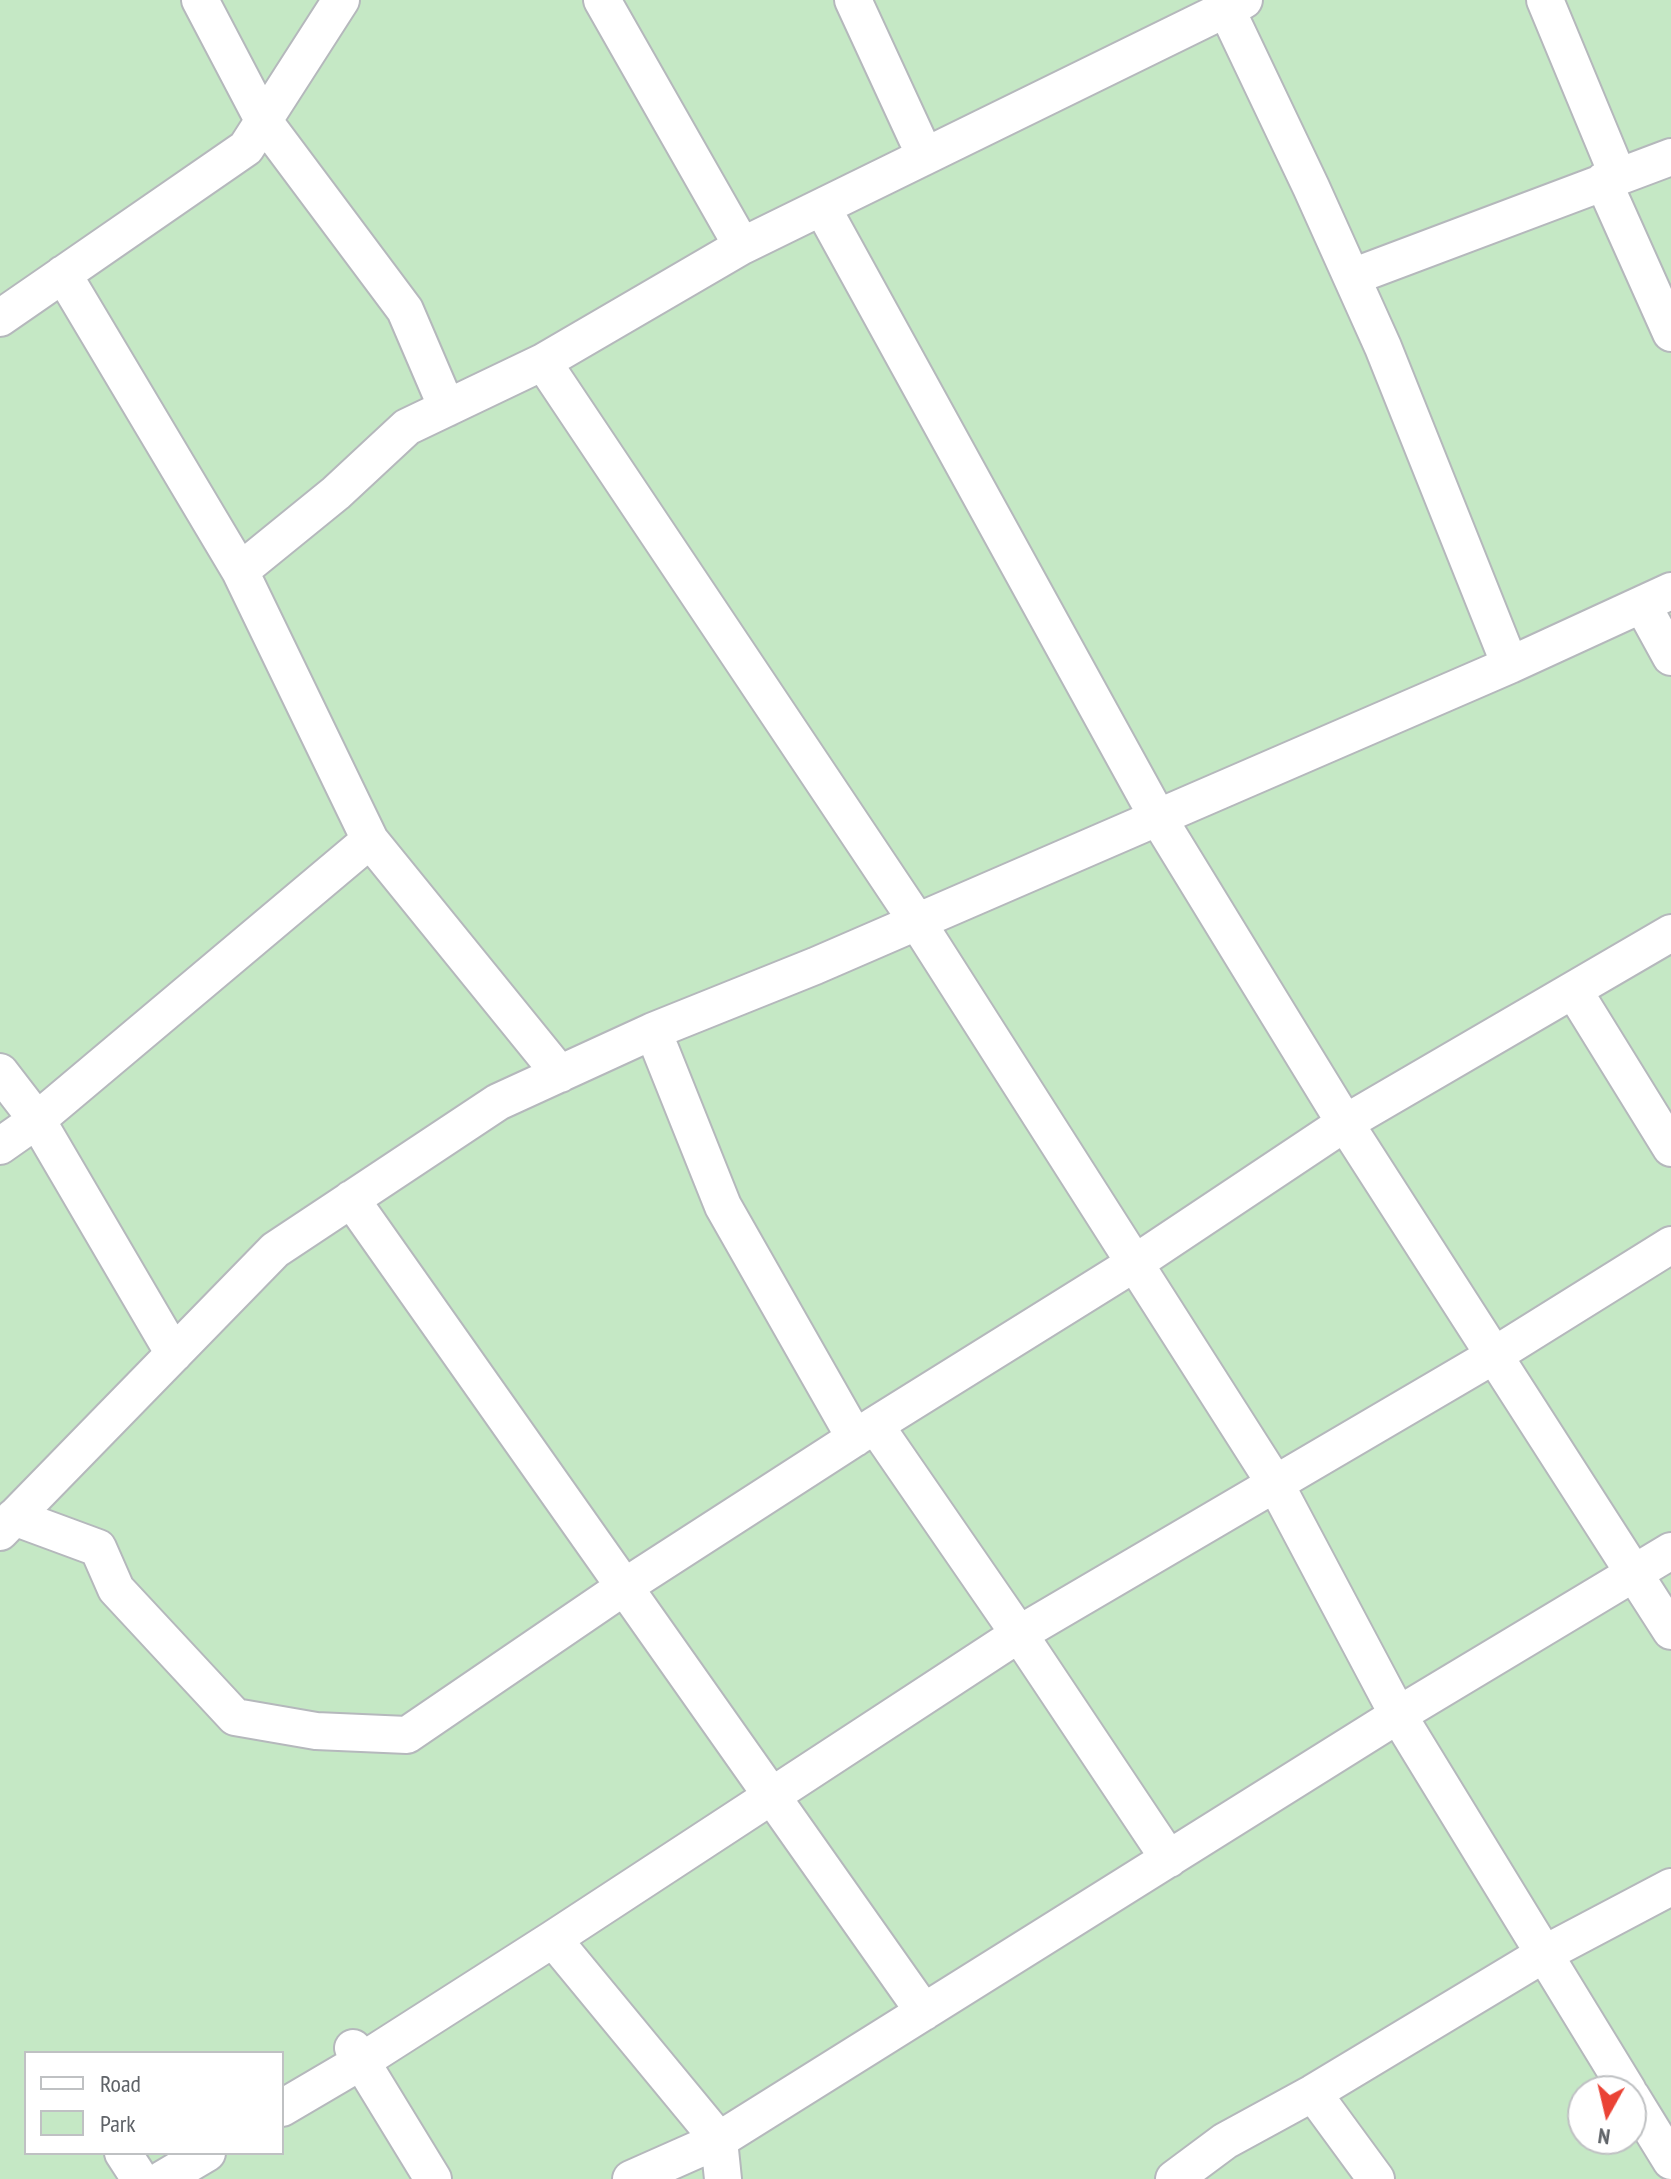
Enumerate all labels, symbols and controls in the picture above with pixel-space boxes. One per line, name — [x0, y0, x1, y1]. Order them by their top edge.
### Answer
legend — [24, 2051, 284, 2155]
text: Road — [100, 2068, 141, 2099]
north arrow — [1567, 2075, 1647, 2155]
text: Park — [100, 2108, 136, 2139]
text: N — [1596, 2122, 1612, 2151]

